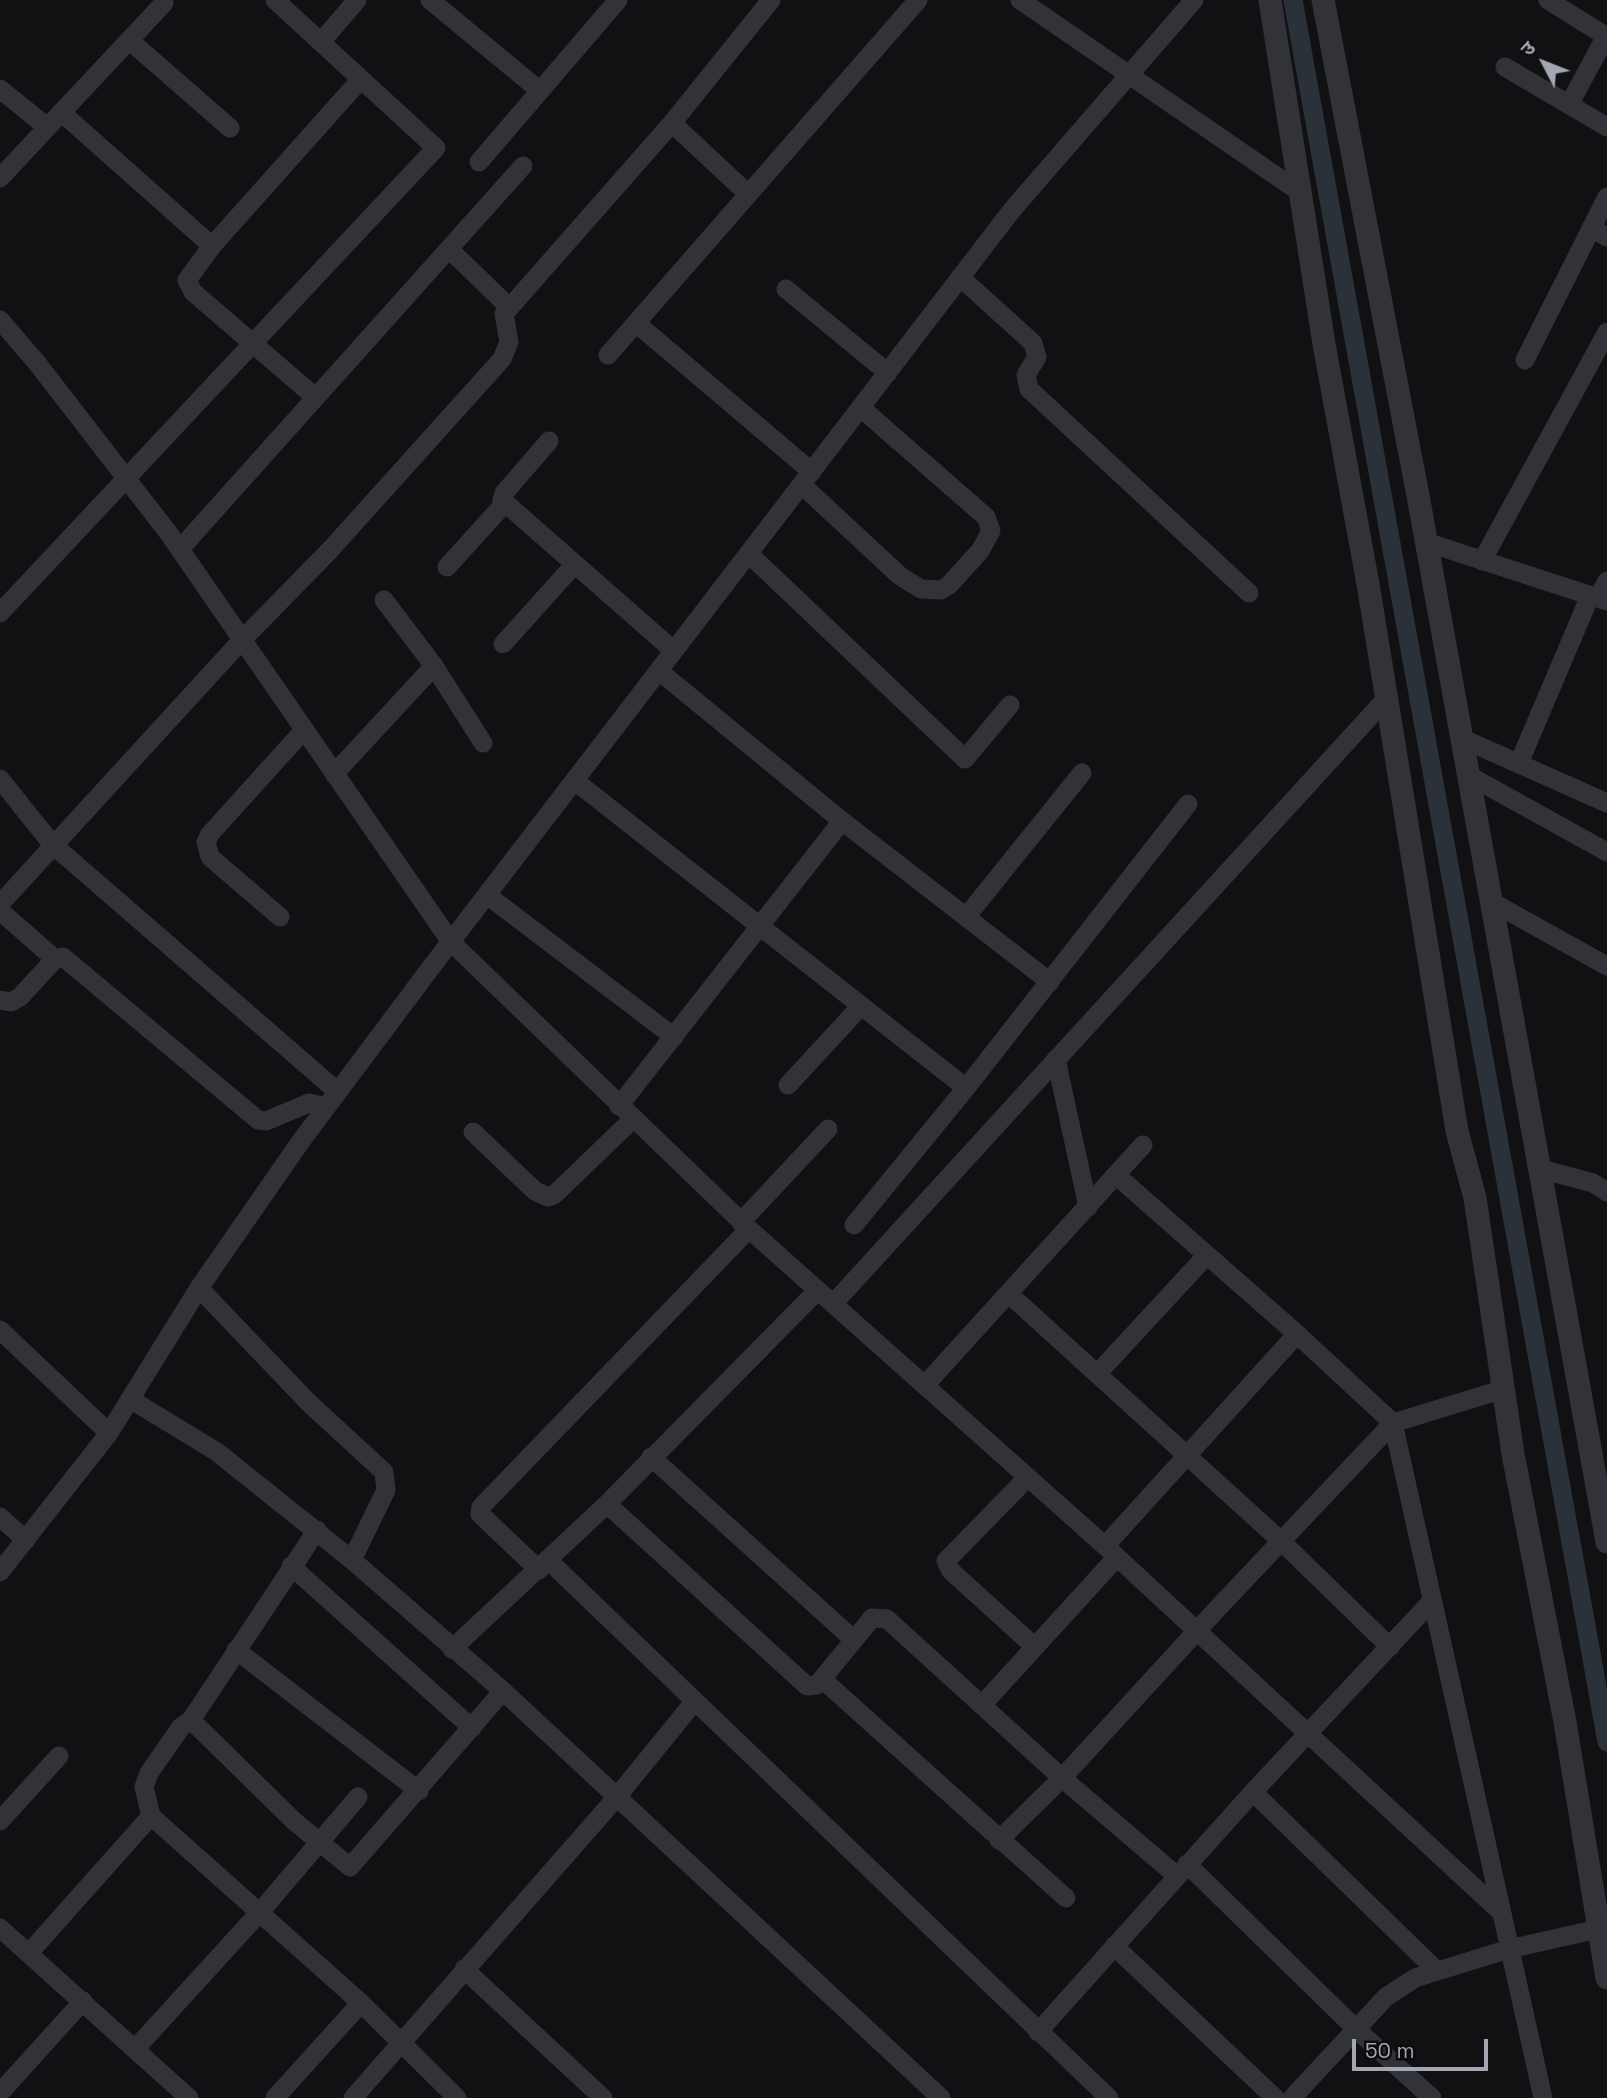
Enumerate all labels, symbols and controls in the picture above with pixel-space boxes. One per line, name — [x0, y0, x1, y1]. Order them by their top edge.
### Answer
north arrow — [1509, 28, 1579, 98]
text: उ — [1515, 36, 1541, 61]
scale bar — [1355, 2024, 1492, 2068]
text: 50 m — [1365, 2037, 1415, 2064]

